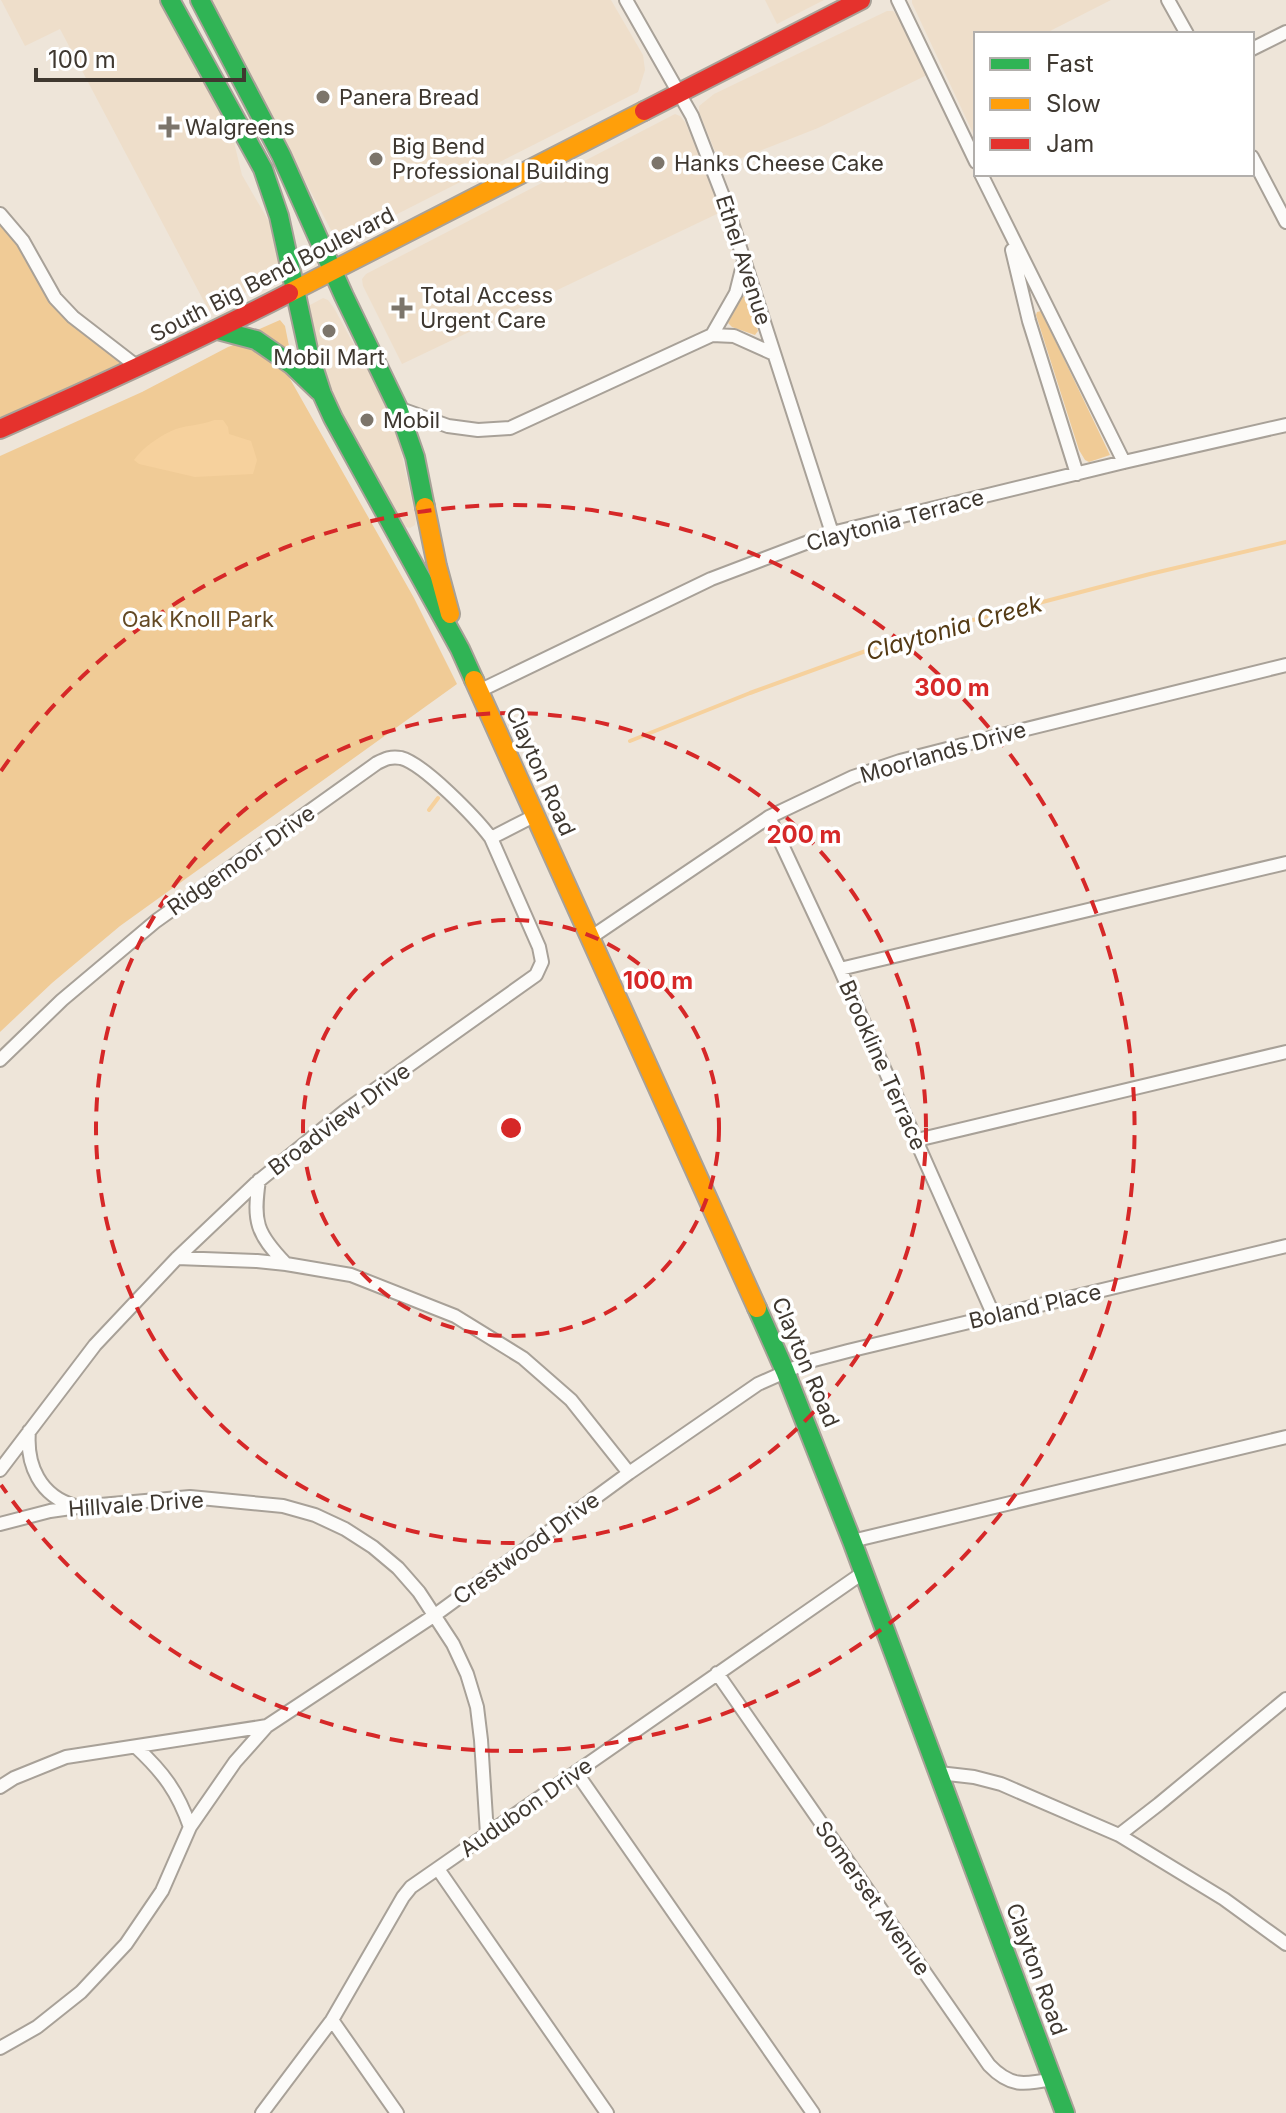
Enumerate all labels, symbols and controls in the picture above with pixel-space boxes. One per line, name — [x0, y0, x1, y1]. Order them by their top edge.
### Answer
scale bar — [36, 32, 244, 82]
legend — [974, 32, 1254, 176]
text: 100 m — [48, 45, 116, 74]
text: Fast — [1046, 49, 1094, 78]
place label: Panera Bread — [339, 84, 479, 110]
marker: Panera Bread — [314, 88, 332, 106]
text: Slow — [1046, 89, 1101, 118]
place label: Walgreens — [185, 114, 295, 140]
marker: Walgreens — [160, 118, 178, 136]
text: Jam — [1046, 129, 1094, 158]
place label: Big Bend Professional Building — [392, 133, 609, 184]
marker: Big Bend Professional Building — [367, 150, 385, 168]
place label: Hanks Cheese Cake — [674, 150, 884, 176]
marker: Hanks Cheese Cake — [649, 154, 667, 172]
street label: Ethel Avenue — [711, 192, 777, 328]
street label: South Big Bend Boulevard — [146, 201, 398, 347]
place label: Total Access Urgent Care — [420, 282, 553, 333]
marker: Total Access Urgent Care — [391, 297, 413, 319]
marker: Mobil Mart — [320, 322, 338, 340]
place label: Mobil Mart — [273, 344, 385, 370]
place label: Mobil — [383, 407, 440, 433]
marker: Mobil — [358, 411, 376, 429]
street label: Claytonia Terrace — [803, 484, 987, 556]
water label: Claytonia Creek — [862, 588, 1046, 667]
park label: Oak Knoll Park — [122, 606, 274, 632]
text: 300 m — [914, 673, 990, 702]
street label: Clayton Road — [501, 702, 581, 840]
street label: Moorlands Drive — [857, 716, 1029, 788]
street label: Ridgemoor Drive — [162, 799, 320, 921]
text: 200 m — [766, 820, 842, 849]
text: 100 m — [623, 966, 693, 995]
street label: Brookline Terrace — [834, 976, 932, 1154]
street label: Broadview Drive — [263, 1057, 415, 1181]
centre of rings — [497, 1114, 525, 1142]
street label: Boland Place — [966, 1278, 1104, 1334]
street label: Clayton Road — [767, 1293, 845, 1431]
street label: Hillvale Drive — [67, 1486, 205, 1522]
street label: Crestwood Drive — [448, 1486, 604, 1610]
street label: Audubon Drive — [455, 1752, 597, 1862]
street label: Somerset Avenue — [810, 1816, 936, 1980]
street label: Clayton Road — [1001, 1899, 1073, 2039]

